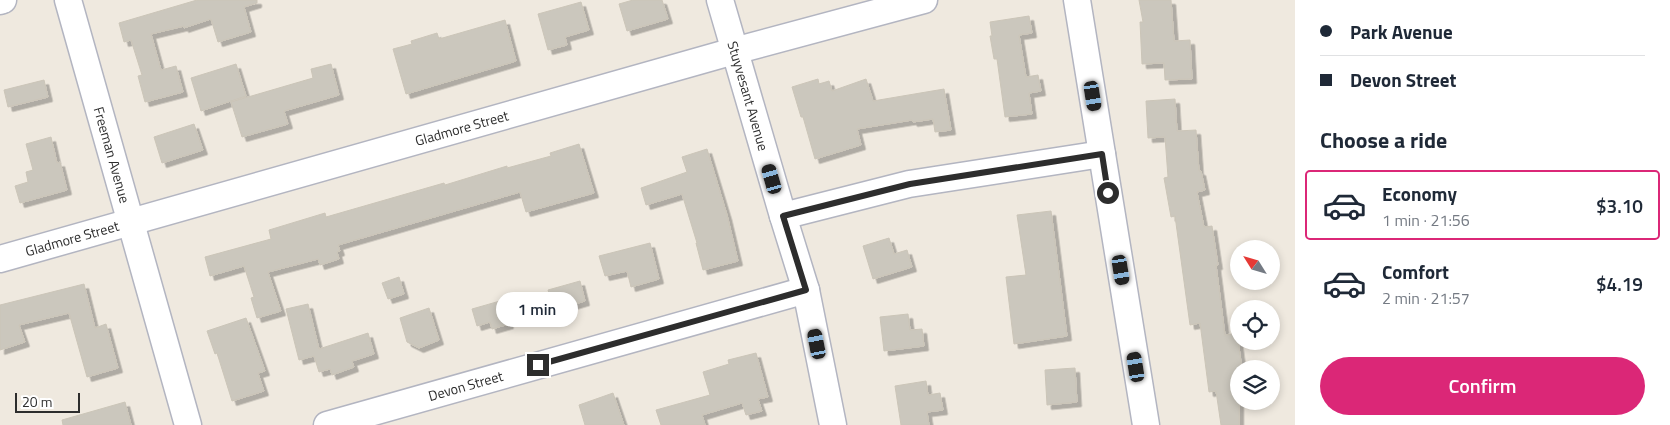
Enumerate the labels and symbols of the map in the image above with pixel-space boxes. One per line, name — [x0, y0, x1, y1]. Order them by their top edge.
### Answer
street label: Stuyvesant Avenue — [723, 39, 774, 153]
car — [1083, 80, 1102, 112]
street label: Freeman Avenue — [89, 104, 136, 205]
street label: Gladmore Street — [412, 104, 511, 151]
car — [760, 163, 783, 195]
route start — [1097, 182, 1119, 204]
street label: Gladmore Street — [23, 215, 121, 261]
north arrow — [1230, 240, 1280, 290]
car — [1111, 254, 1130, 286]
callout: 1 min — [497, 292, 579, 328]
car — [806, 328, 827, 360]
car — [1126, 351, 1145, 383]
route end — [527, 354, 549, 376]
street label: Devon Street — [426, 365, 505, 406]
scale bar — [15, 390, 80, 413]

